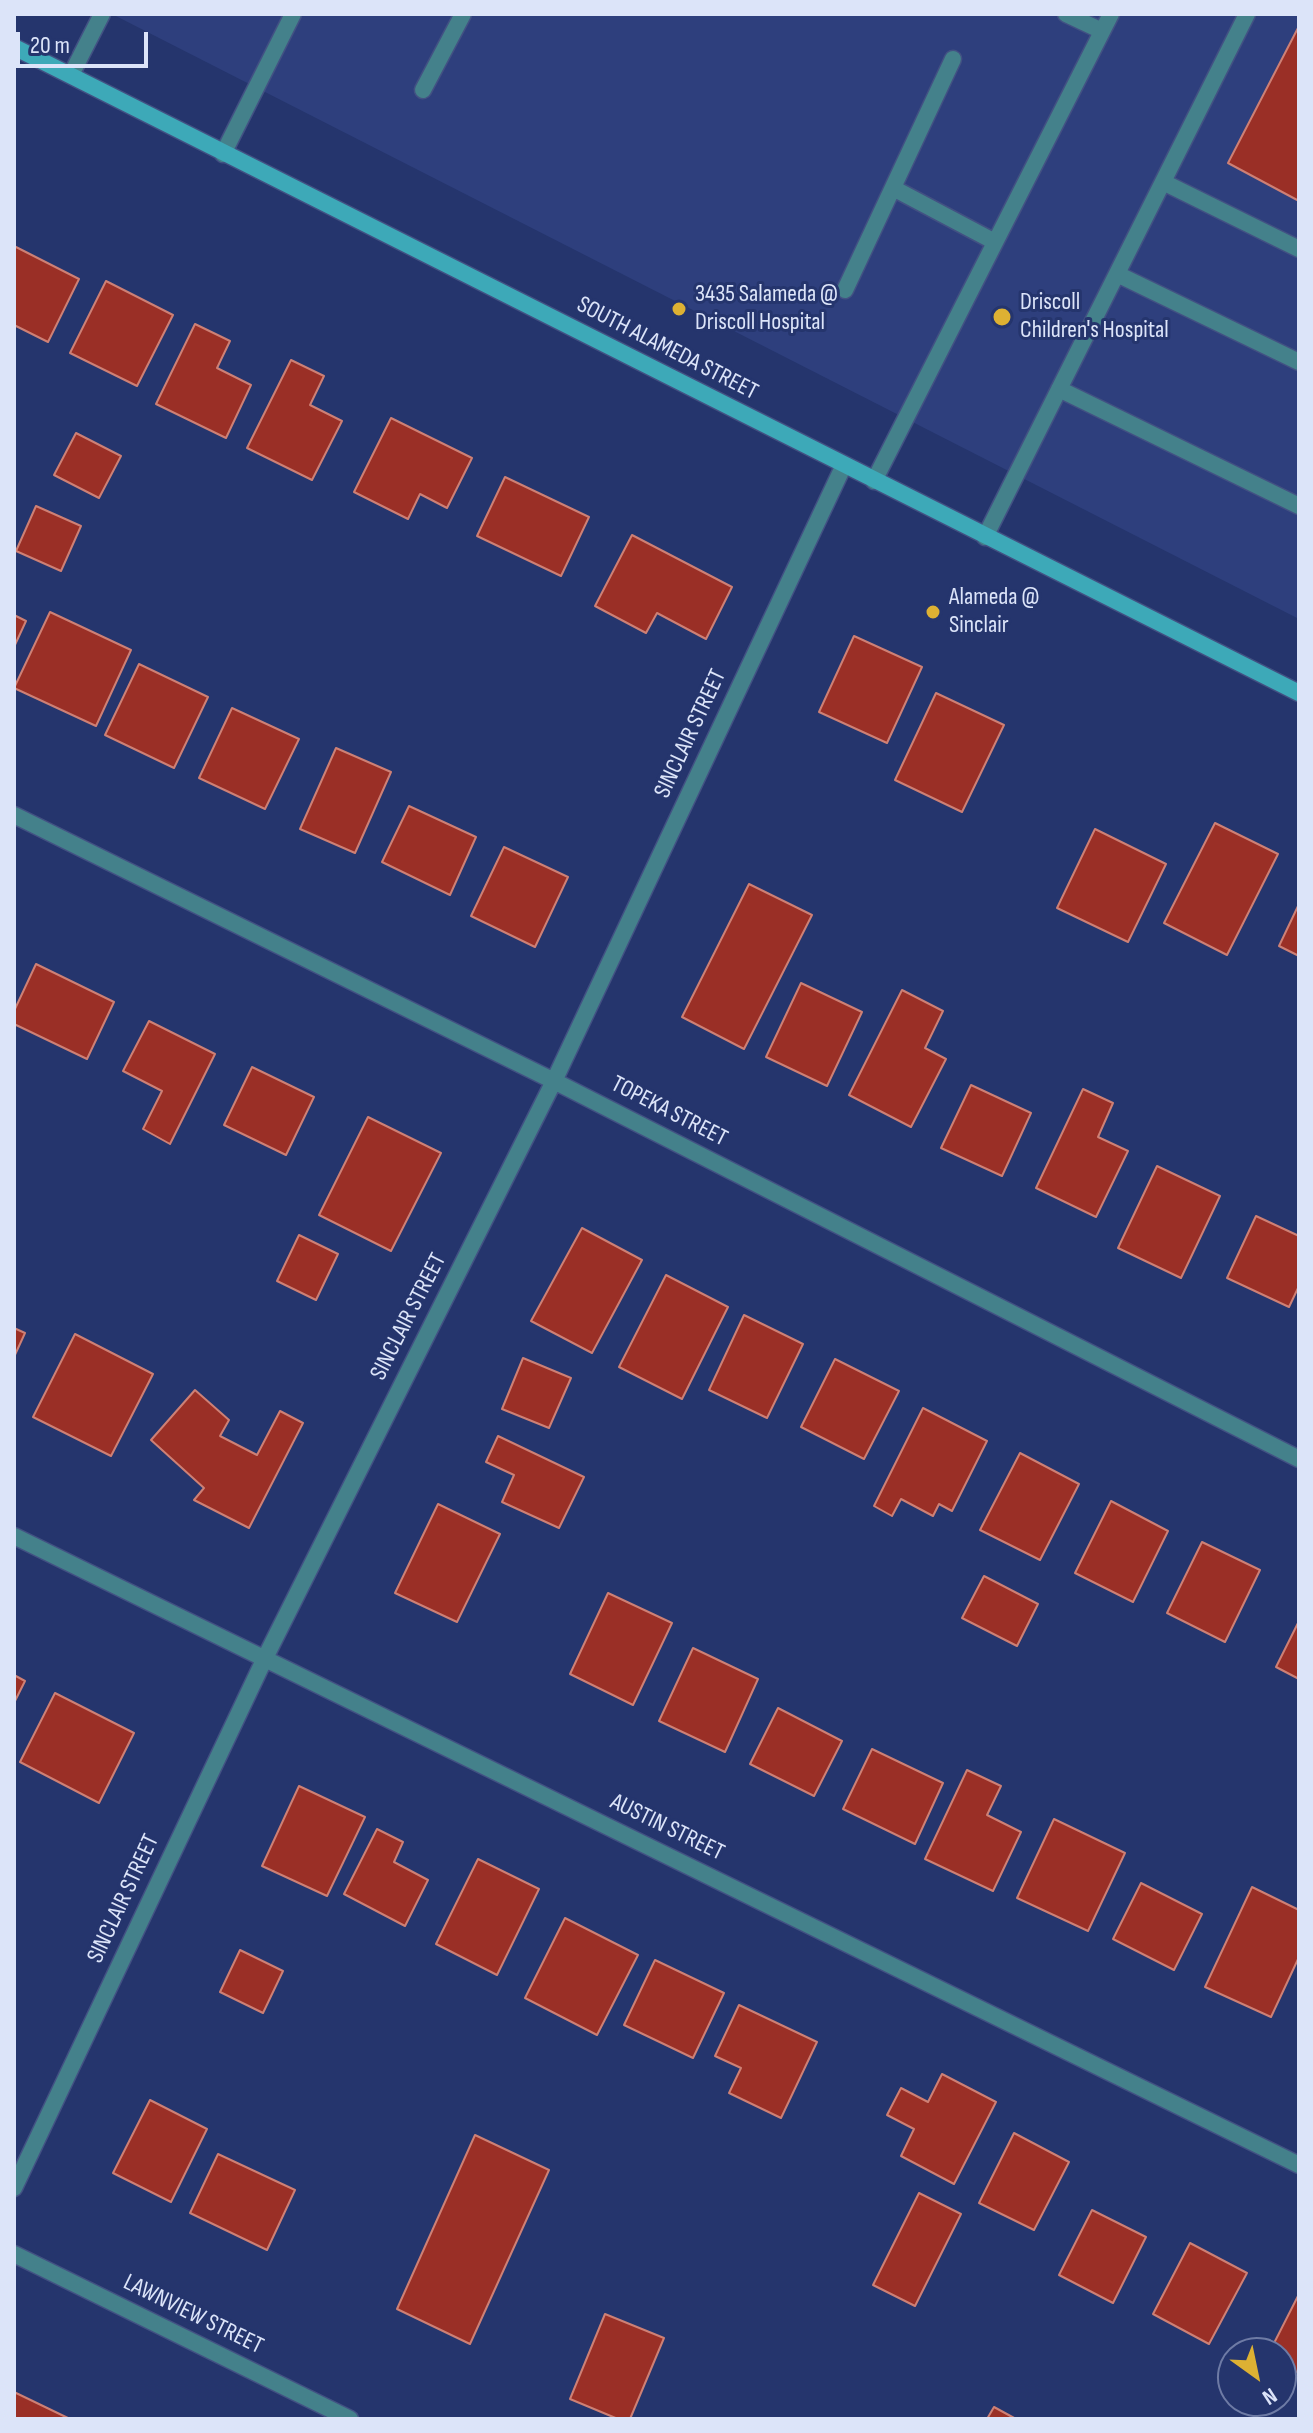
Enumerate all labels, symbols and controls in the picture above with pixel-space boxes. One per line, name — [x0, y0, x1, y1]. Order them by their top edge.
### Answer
scale bar — [20, 16, 152, 66]
text: 20 m — [30, 31, 70, 60]
place label: 3435 Salameda @ Driscoll Hospital — [695, 281, 838, 337]
place label: Driscoll Children's Hospital — [1020, 289, 1169, 345]
street label: SOUTH ALAMEDA STREET — [572, 291, 762, 407]
marker: 3435 Salameda @ Driscoll Hospital — [670, 300, 688, 318]
marker: Driscoll Children's Hospital — [991, 306, 1013, 328]
place label: Alameda @ Sinclair — [949, 584, 1039, 640]
marker: Alameda @ Sinclair — [924, 603, 942, 621]
street label: SINCLAIR STREET — [649, 665, 733, 803]
street label: TOPEKA STREET — [606, 1070, 732, 1154]
street label: SINCLAIR STREET — [365, 1249, 453, 1385]
street label: AUSTIN STREET — [605, 1788, 729, 1868]
street label: SINCLAIR STREET — [82, 1830, 166, 1968]
street label: LAWNVIEW STREET — [118, 2269, 268, 2361]
north arrow — [1217, 2337, 1297, 2417]
text: N — [1257, 2381, 1282, 2410]

